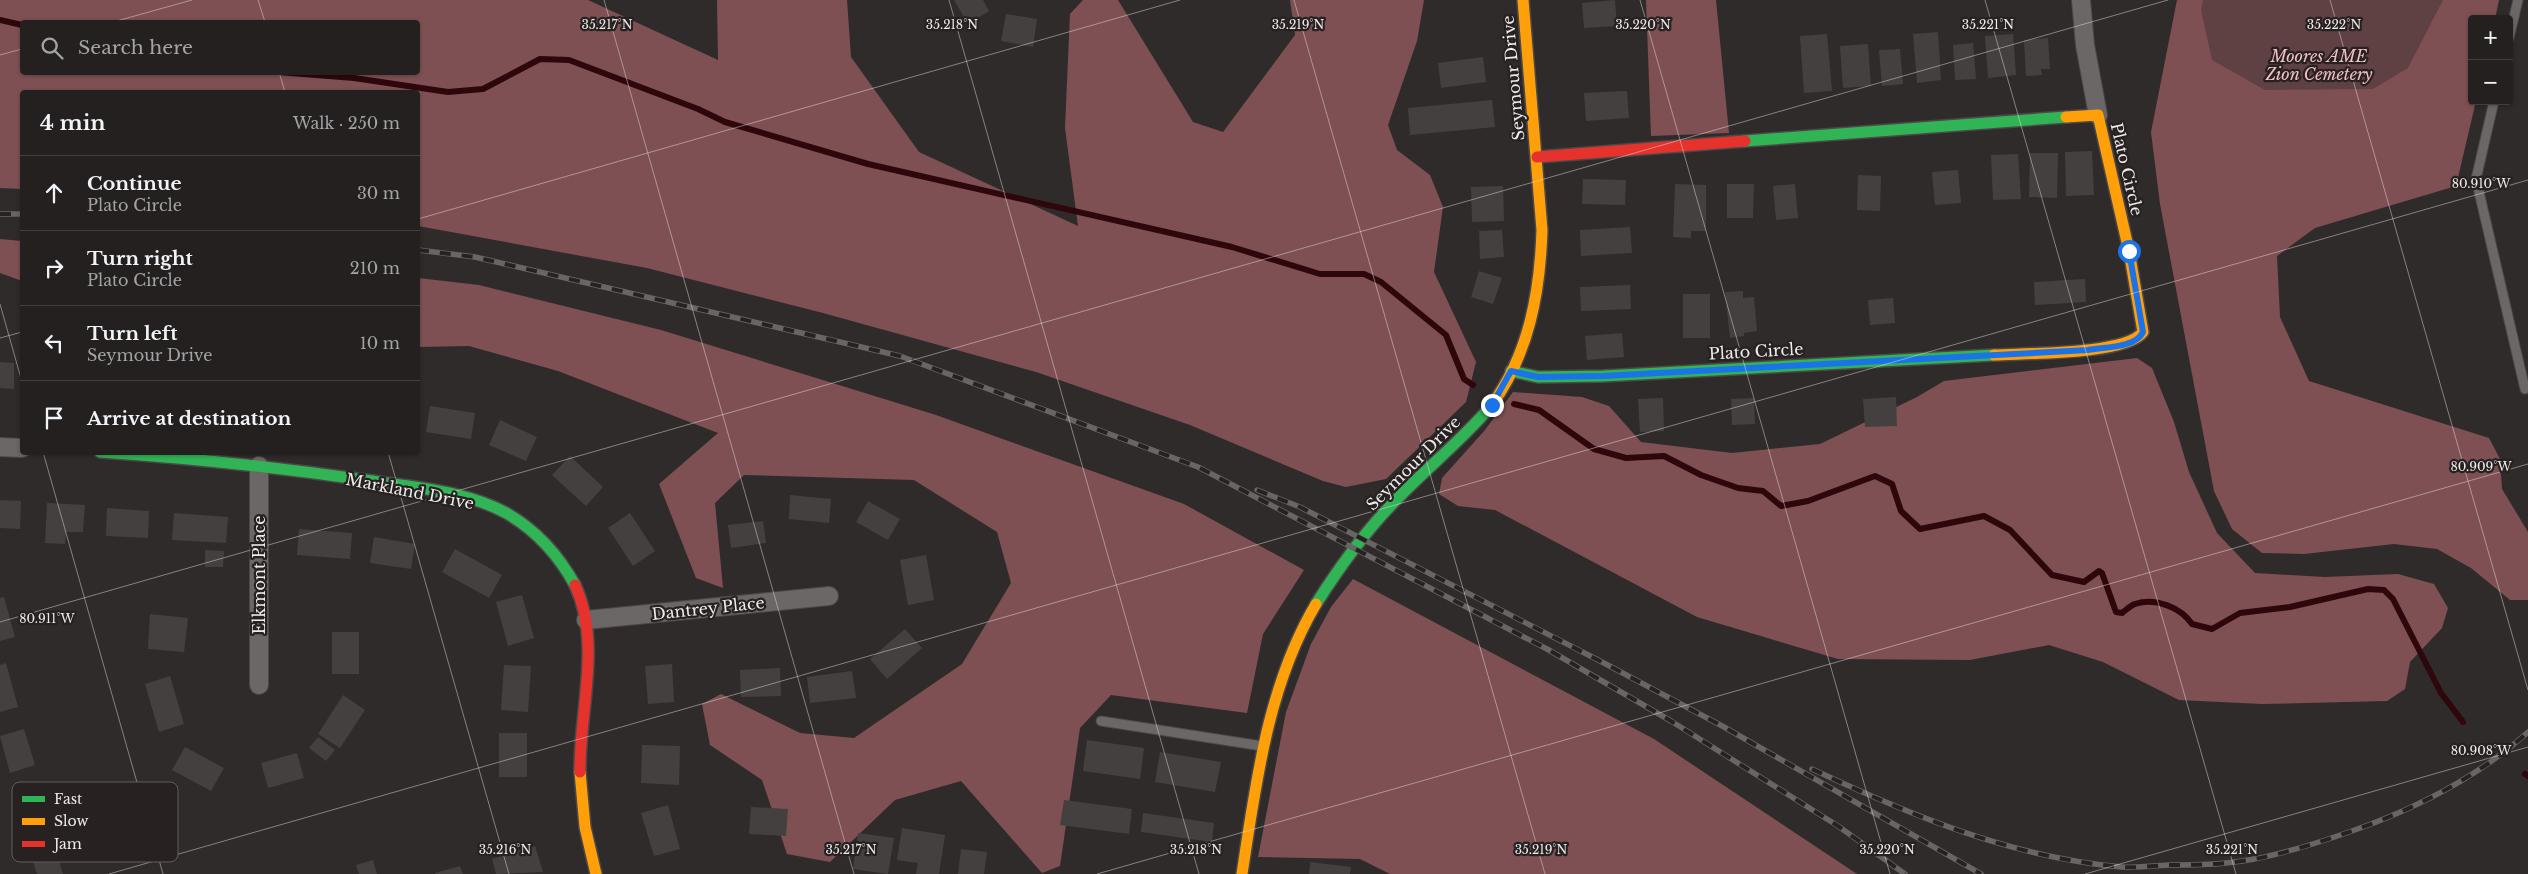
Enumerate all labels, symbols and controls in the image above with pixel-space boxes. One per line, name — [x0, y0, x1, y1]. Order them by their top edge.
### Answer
street label: Seymour Drive — [1498, 15, 1528, 141]
map controls — [2468, 15, 2513, 105]
button: + — [2468, 15, 2513, 60]
text: 35.217°N — [581, 17, 633, 32]
text: 35.218°N — [926, 17, 978, 32]
text: 35.219°N — [1272, 17, 1325, 32]
text: 35.220°N — [1615, 17, 1671, 32]
text: 35.221°N — [1962, 17, 2014, 32]
text: 35.222°N — [2307, 17, 2361, 32]
search box — [20, 20, 420, 75]
icon: search — [38, 34, 66, 62]
text: Search here — [78, 36, 193, 59]
park label: Moores AME Zion Cemetery — [2264, 46, 2373, 84]
button: − — [2468, 60, 2513, 105]
text: 4 min — [40, 110, 106, 136]
text: Walk · 250 m — [293, 113, 400, 133]
street label: Plato Circle — [2107, 121, 2147, 217]
text: Continue — [87, 172, 182, 195]
text: 80.910°W — [2452, 176, 2511, 191]
icon: ahead — [40, 179, 68, 207]
text: 30 m — [357, 183, 400, 203]
text: Plato Circle — [87, 195, 182, 215]
route start — [2118, 240, 2141, 263]
text: Turn right — [87, 247, 193, 270]
icon: right — [40, 254, 68, 282]
text: 210 m — [350, 258, 400, 278]
text: Plato Circle — [87, 270, 182, 290]
text: Turn left — [87, 322, 178, 345]
icon: left — [40, 329, 68, 357]
text: 10 m — [360, 333, 400, 353]
street label: Plato Circle — [1708, 339, 1804, 363]
text: Seymour Drive — [87, 345, 212, 365]
route end — [1481, 394, 1504, 417]
icon: arrive — [40, 404, 68, 432]
text: Arrive at destination — [87, 407, 291, 430]
street label: Seymour Drive — [1362, 412, 1464, 514]
text: 80.909°W — [2450, 459, 2512, 474]
street label: Markland Drive — [344, 469, 476, 513]
street label: Elkmont Place — [249, 516, 269, 634]
street label: Dantrey Place — [651, 592, 765, 624]
text: 80.911°W — [19, 611, 76, 626]
text: 80.908°W — [2451, 743, 2512, 758]
legend — [12, 782, 178, 862]
text: Fast — [54, 790, 83, 808]
text: Slow — [54, 812, 88, 830]
text: Jam — [52, 835, 82, 853]
text: 35.216°N — [479, 842, 532, 857]
text: 35.217°N — [825, 842, 877, 857]
text: 35.218°N — [1170, 842, 1222, 857]
text: 35.219°N — [1515, 842, 1568, 857]
text: 35.220°N — [1859, 842, 1915, 857]
text: 35.221°N — [2206, 842, 2258, 857]

